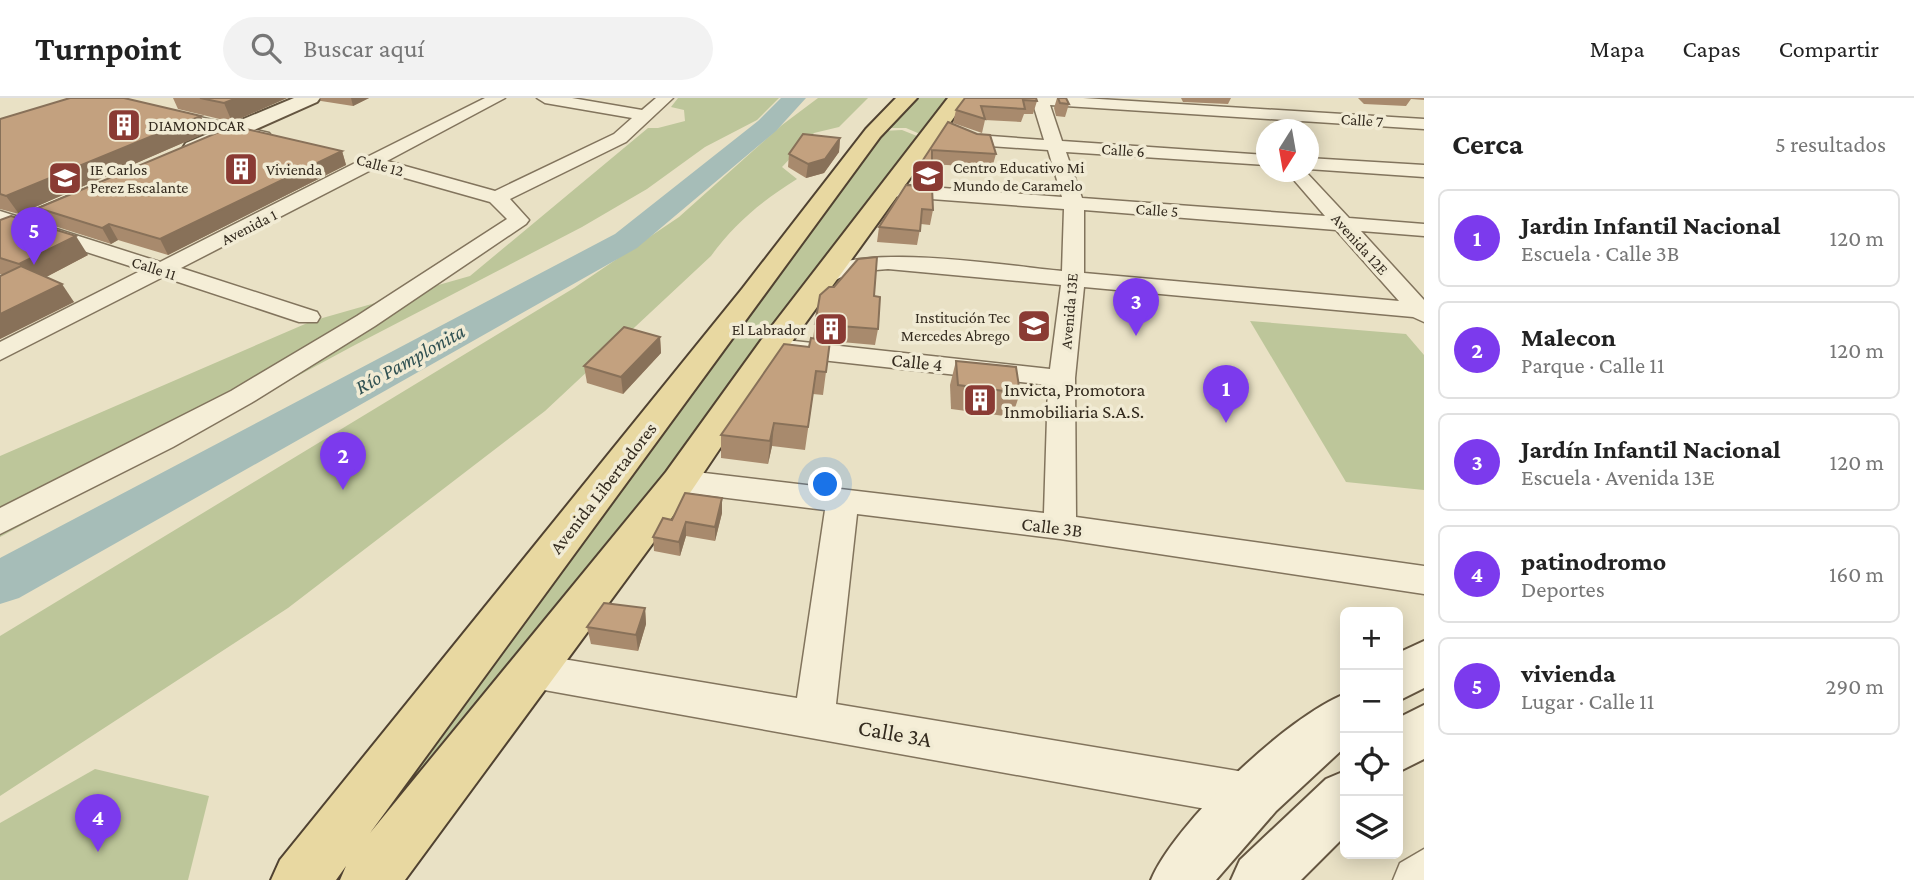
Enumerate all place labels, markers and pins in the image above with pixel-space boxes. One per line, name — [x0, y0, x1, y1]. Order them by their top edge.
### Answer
building icon: DIAMONDCAR — [105, 106, 143, 144]
place label: DIAMONDCAR — [148, 117, 245, 134]
building icon: Vivienda — [222, 150, 260, 188]
school or university icon: Centro Educativo Mi Mundo de Caramelo — [909, 157, 947, 195]
school or university icon: IE Carlos Perez Escalante — [46, 159, 84, 197]
place label: Centro Educativo Mi Mundo de Caramelo — [953, 159, 1084, 194]
place label: IE Carlos Perez Escalante — [90, 161, 188, 196]
place label: Vivienda — [266, 161, 323, 178]
pin: 5 — [11, 207, 57, 265]
pin: 3 — [1113, 278, 1159, 336]
school or university icon: Institución Tec Mercedes Abrego — [1015, 307, 1053, 345]
place label: Institución Tec Mercedes Abrego — [901, 309, 1010, 345]
building icon: El Labrador — [812, 310, 850, 348]
place label: El Labrador — [732, 321, 806, 338]
pin: 1 — [1203, 365, 1249, 423]
place label: Invicta, Promotora Inmobiliaria S.A.S. — [1004, 379, 1145, 422]
building icon: Invicta, Promotora Inmobiliaria S.A.S. — [961, 381, 999, 419]
pin: 2 — [320, 432, 366, 490]
pin: 4 — [75, 794, 121, 852]

